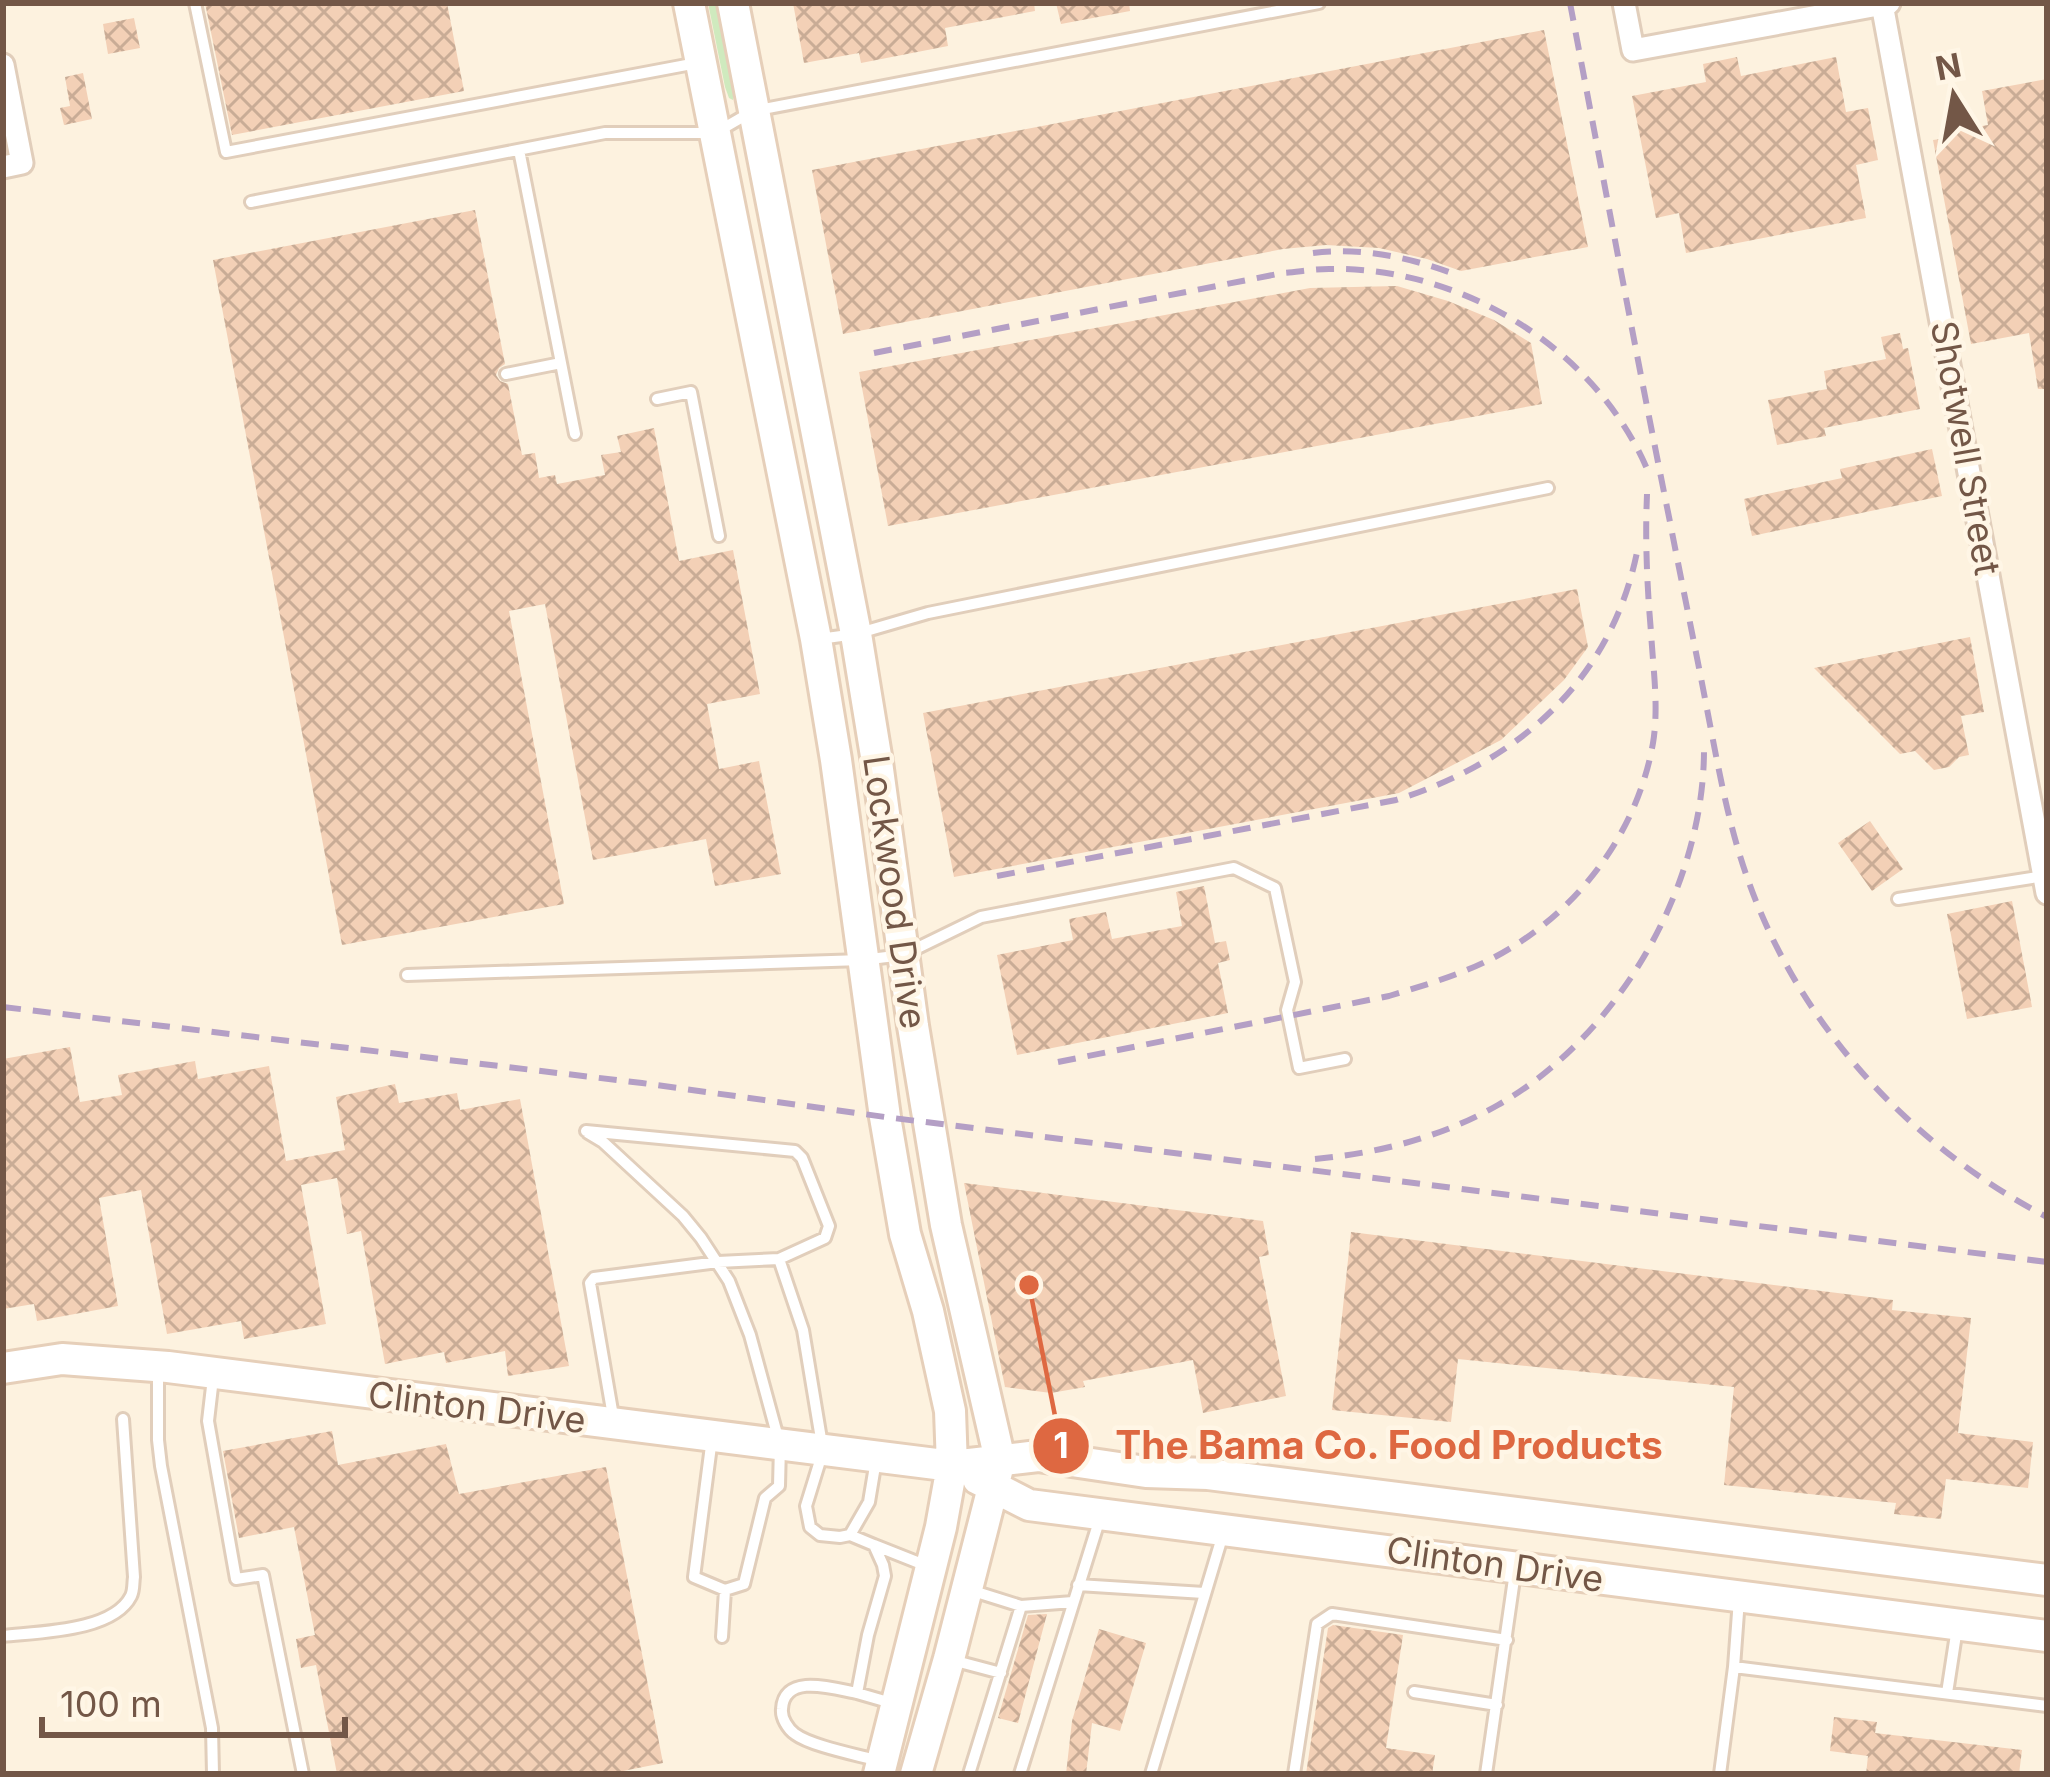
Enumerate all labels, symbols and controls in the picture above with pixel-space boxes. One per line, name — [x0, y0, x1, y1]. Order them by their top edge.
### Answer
north arrow — [1894, 36, 2014, 156]
text: N — [1932, 45, 1964, 89]
street label: Shotwell Street — [1922, 318, 2010, 579]
street label: Lockwood Drive — [854, 752, 936, 1032]
street label: Clinton Drive — [366, 1372, 588, 1442]
callout: The Bama Co. Food Products — [1031, 1408, 1688, 1483]
text: The Bama Co. Food Products — [1115, 1421, 1663, 1468]
text: 1 — [1053, 1423, 1069, 1467]
street label: Clinton Drive — [1384, 1527, 1606, 1601]
scale bar — [42, 1663, 345, 1737]
text: 100 m — [60, 1682, 162, 1726]

